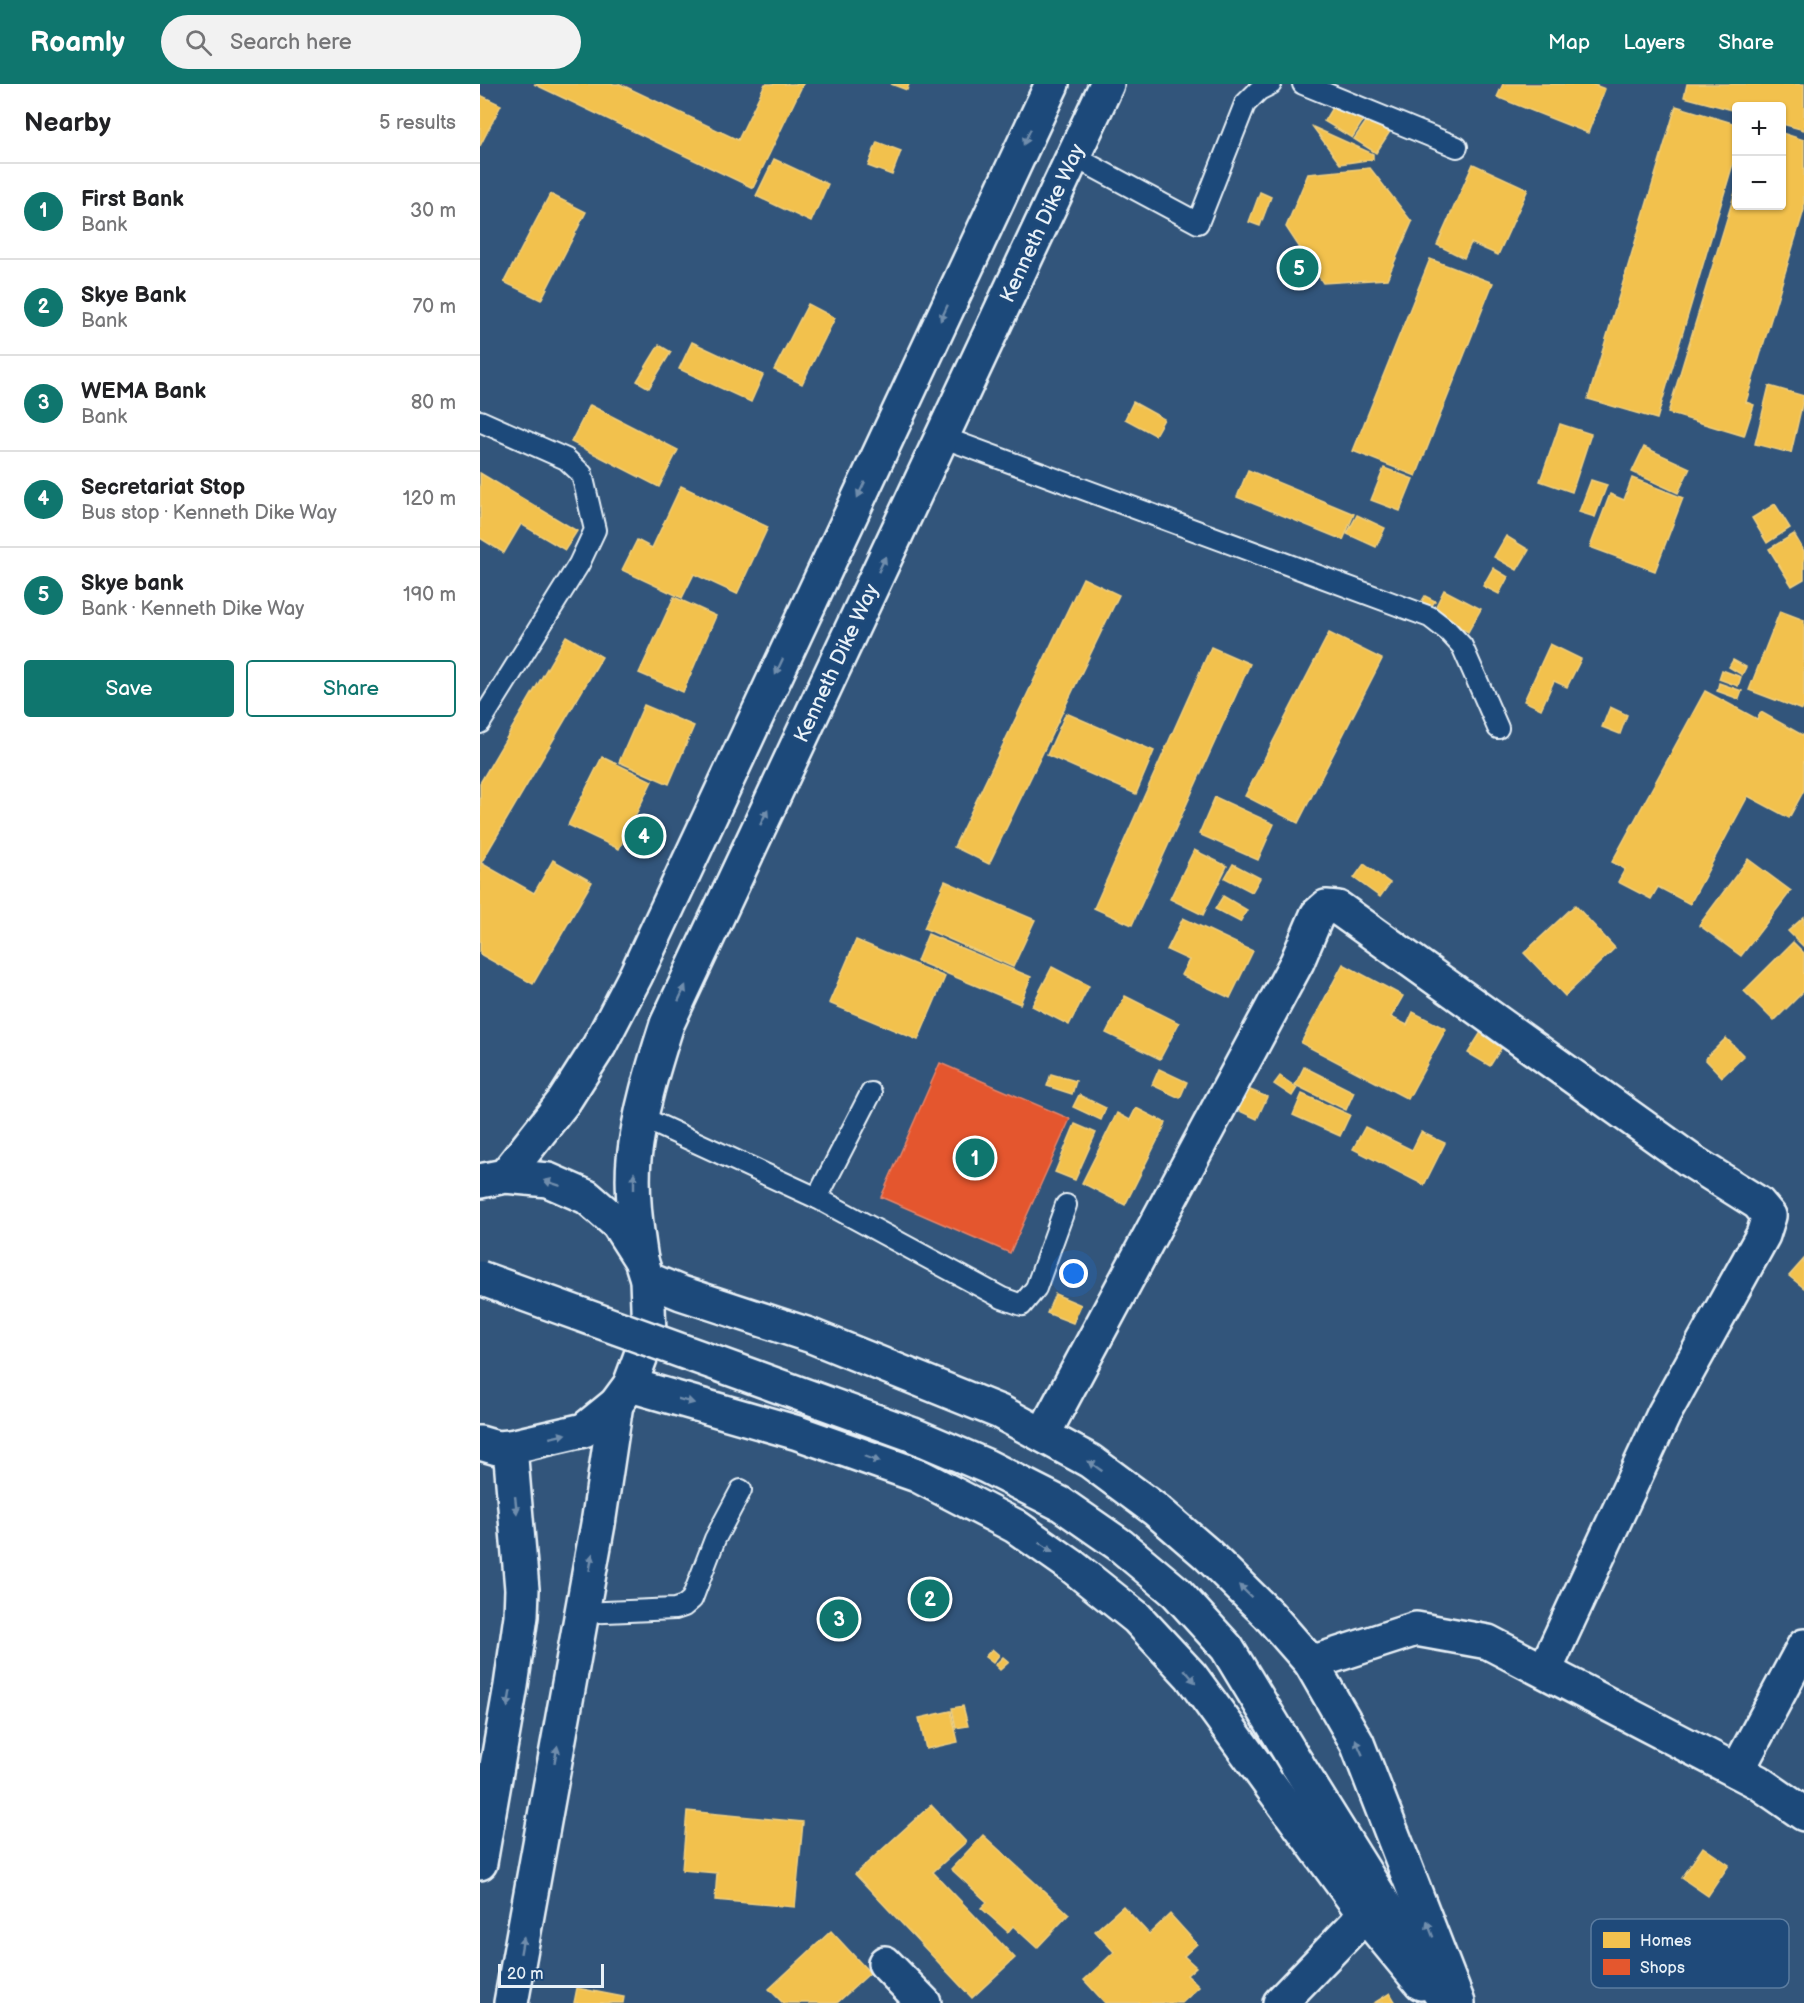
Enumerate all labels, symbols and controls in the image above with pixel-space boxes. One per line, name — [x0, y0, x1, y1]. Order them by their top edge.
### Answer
search box — [161, 15, 581, 69]
text: Roamly — [30, 26, 125, 59]
icon: search — [182, 26, 215, 59]
text: Search here — [230, 29, 352, 56]
text: Map — [1548, 30, 1590, 55]
text: Layers — [1623, 30, 1685, 55]
text: Share — [1718, 30, 1774, 55]
map controls — [1732, 102, 1786, 210]
button: + — [1732, 102, 1786, 156]
text: Nearby — [24, 108, 111, 139]
text: 5 results — [379, 111, 456, 135]
one-way arrow — [1023, 128, 1032, 145]
street label: Kenneth Dike Way — [995, 139, 1090, 307]
button: − — [1732, 156, 1786, 210]
text: First Bank — [81, 186, 184, 213]
text: 1 — [39, 199, 48, 223]
text: 30 m — [410, 199, 456, 223]
text: Bank — [81, 213, 127, 237]
pin: 5 — [1280, 246, 1318, 291]
text: Skye Bank — [81, 282, 186, 309]
text: 2 — [38, 295, 49, 319]
text: 70 m — [412, 295, 456, 319]
one-way arrow — [940, 305, 949, 322]
text: Bank — [81, 309, 127, 333]
text: WEMA Bank — [81, 378, 206, 405]
text: 3 — [38, 391, 49, 415]
text: 80 m — [411, 391, 456, 415]
text: Bank — [81, 405, 127, 429]
text: Secretariat Stop — [81, 474, 245, 501]
one-way arrow — [857, 481, 866, 498]
text: 4 — [38, 487, 49, 511]
text: 120 m — [403, 487, 456, 511]
text: Bus stop · Kenneth Dike Way — [81, 501, 337, 525]
one-way arrow — [878, 555, 887, 572]
text: Skye bank — [81, 570, 184, 597]
street label: Kenneth Dike Way — [789, 579, 884, 747]
text: 5 — [38, 583, 49, 607]
text: 190 m — [403, 583, 456, 607]
text: Bank · Kenneth Dike Way — [81, 597, 304, 621]
one-way arrow — [774, 658, 784, 676]
button: Save — [24, 660, 234, 717]
button: Share — [246, 660, 456, 717]
one-way arrow — [760, 808, 769, 825]
pin: 4 — [624, 814, 664, 858]
one-way arrow — [677, 985, 686, 1002]
pin: 1 — [956, 1136, 994, 1180]
one-way arrow — [629, 1171, 639, 1190]
one-way arrow — [543, 1178, 561, 1187]
your location — [1059, 1259, 1088, 1288]
one-way arrow — [677, 1396, 696, 1406]
one-way arrow — [548, 1430, 567, 1440]
one-way arrow — [863, 1455, 881, 1465]
one-way arrow — [1088, 1460, 1104, 1472]
one-way arrow — [511, 1495, 520, 1514]
one-way arrow — [1037, 1541, 1053, 1553]
one-way arrow — [587, 1552, 596, 1571]
pin: 2 — [910, 1576, 950, 1622]
one-way arrow — [1238, 1584, 1252, 1598]
pin: 3 — [820, 1596, 858, 1642]
one-way arrow — [1184, 1668, 1197, 1684]
one-way arrow — [504, 1689, 513, 1708]
one-way arrow — [1354, 1739, 1363, 1756]
one-way arrow — [552, 1744, 561, 1763]
legend — [1591, 1919, 1789, 1988]
one-way arrow — [1424, 1920, 1434, 1938]
text: Homes — [1640, 1932, 1692, 1951]
one-way arrow — [518, 1936, 527, 1955]
text: Shops — [1640, 1959, 1685, 1978]
scale bar — [498, 1961, 604, 1988]
text: 20 m — [507, 1965, 543, 1984]

